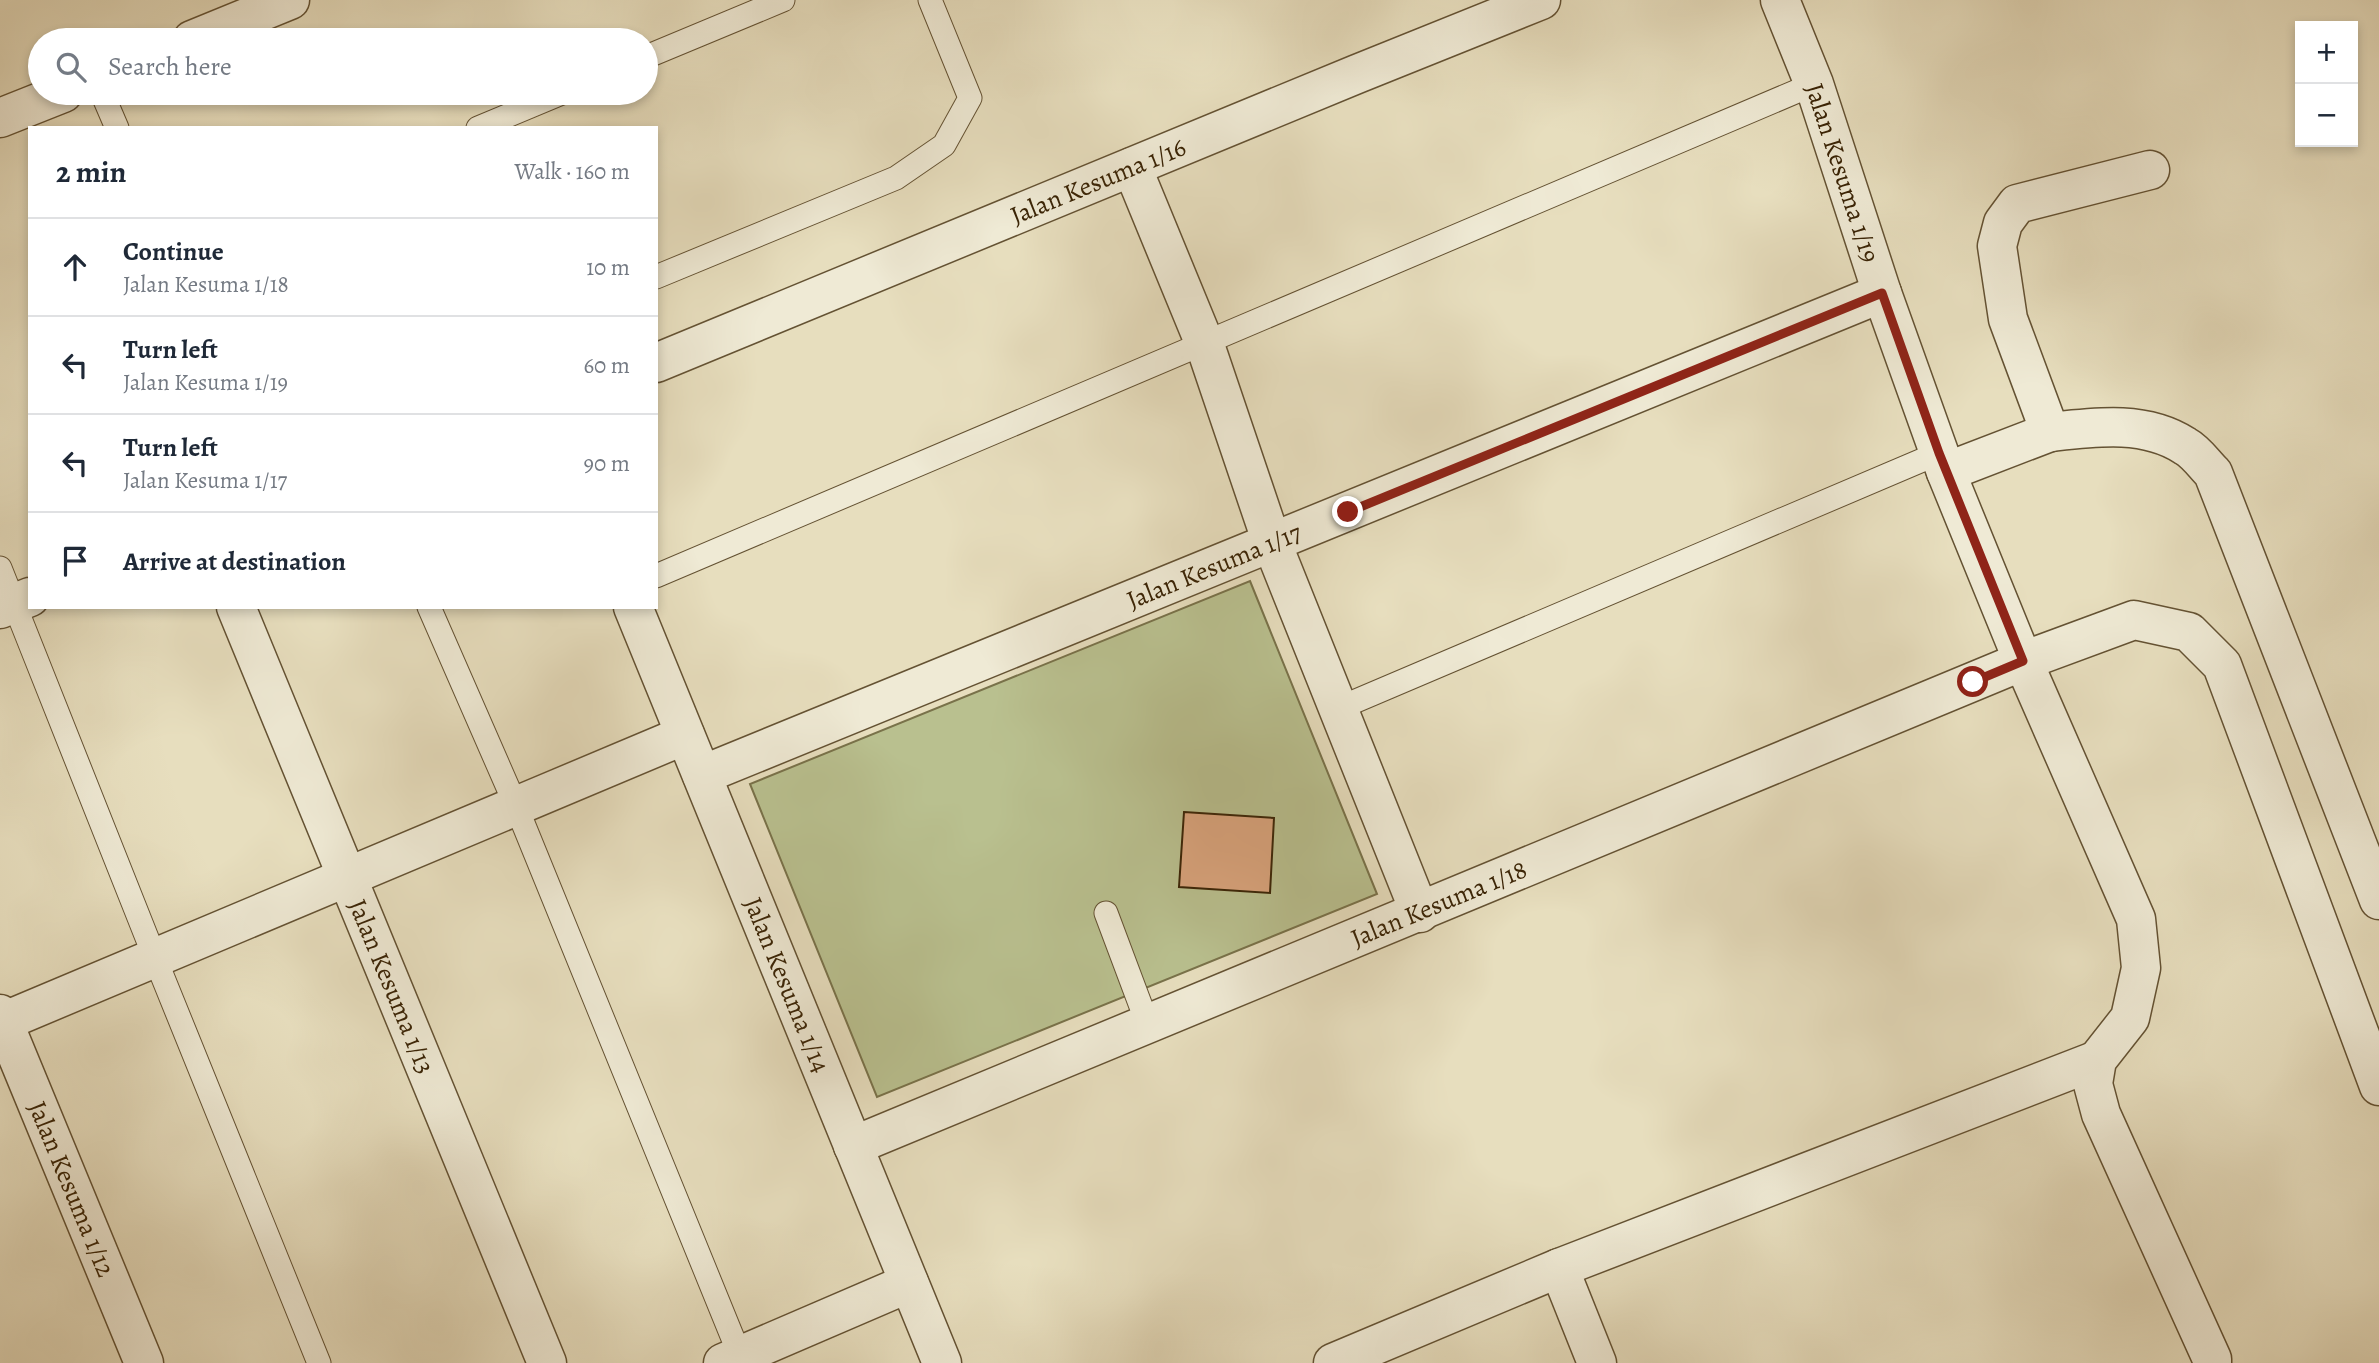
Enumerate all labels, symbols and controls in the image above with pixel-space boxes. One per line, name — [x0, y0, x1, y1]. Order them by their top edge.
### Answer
map controls — [2295, 21, 2358, 147]
button: + — [2295, 21, 2358, 84]
search box — [28, 28, 658, 105]
icon: search — [52, 48, 90, 86]
text: Search here — [108, 49, 232, 84]
street label: Jalan Kesuma 1/19 — [1797, 79, 1888, 267]
button: − — [2295, 84, 2358, 147]
street label: Jalan Kesuma 1/16 — [1005, 129, 1191, 233]
text: 2 min — [56, 152, 126, 192]
text: Walk · 160 m — [515, 156, 630, 187]
text: Continue — [123, 234, 224, 269]
icon: ahead — [56, 248, 94, 286]
text: 10 m — [586, 252, 630, 283]
text: Jalan Kesuma 1/18 — [123, 269, 289, 300]
text: Turn left — [123, 332, 218, 367]
icon: left — [56, 346, 94, 384]
text: 60 m — [583, 350, 630, 381]
text: Jalan Kesuma 1/19 — [123, 367, 288, 398]
text: Turn left — [123, 430, 218, 465]
icon: left — [56, 444, 94, 482]
text: 90 m — [584, 448, 630, 479]
text: Jalan Kesuma 1/17 — [123, 465, 287, 496]
route end — [1332, 496, 1363, 527]
street label: Jalan Kesuma 1/17 — [1121, 515, 1307, 617]
icon: arrive — [56, 542, 94, 580]
text: Arrive at destination — [123, 544, 346, 579]
route start — [1957, 666, 1988, 697]
street label: Jalan Kesuma 1/18 — [1345, 851, 1532, 955]
street label: Jalan Kesuma 1/14 — [736, 892, 839, 1078]
street label: Jalan Kesuma 1/13 — [340, 894, 443, 1079]
street label: Jalan Kesuma 1/12 — [20, 1096, 124, 1282]

